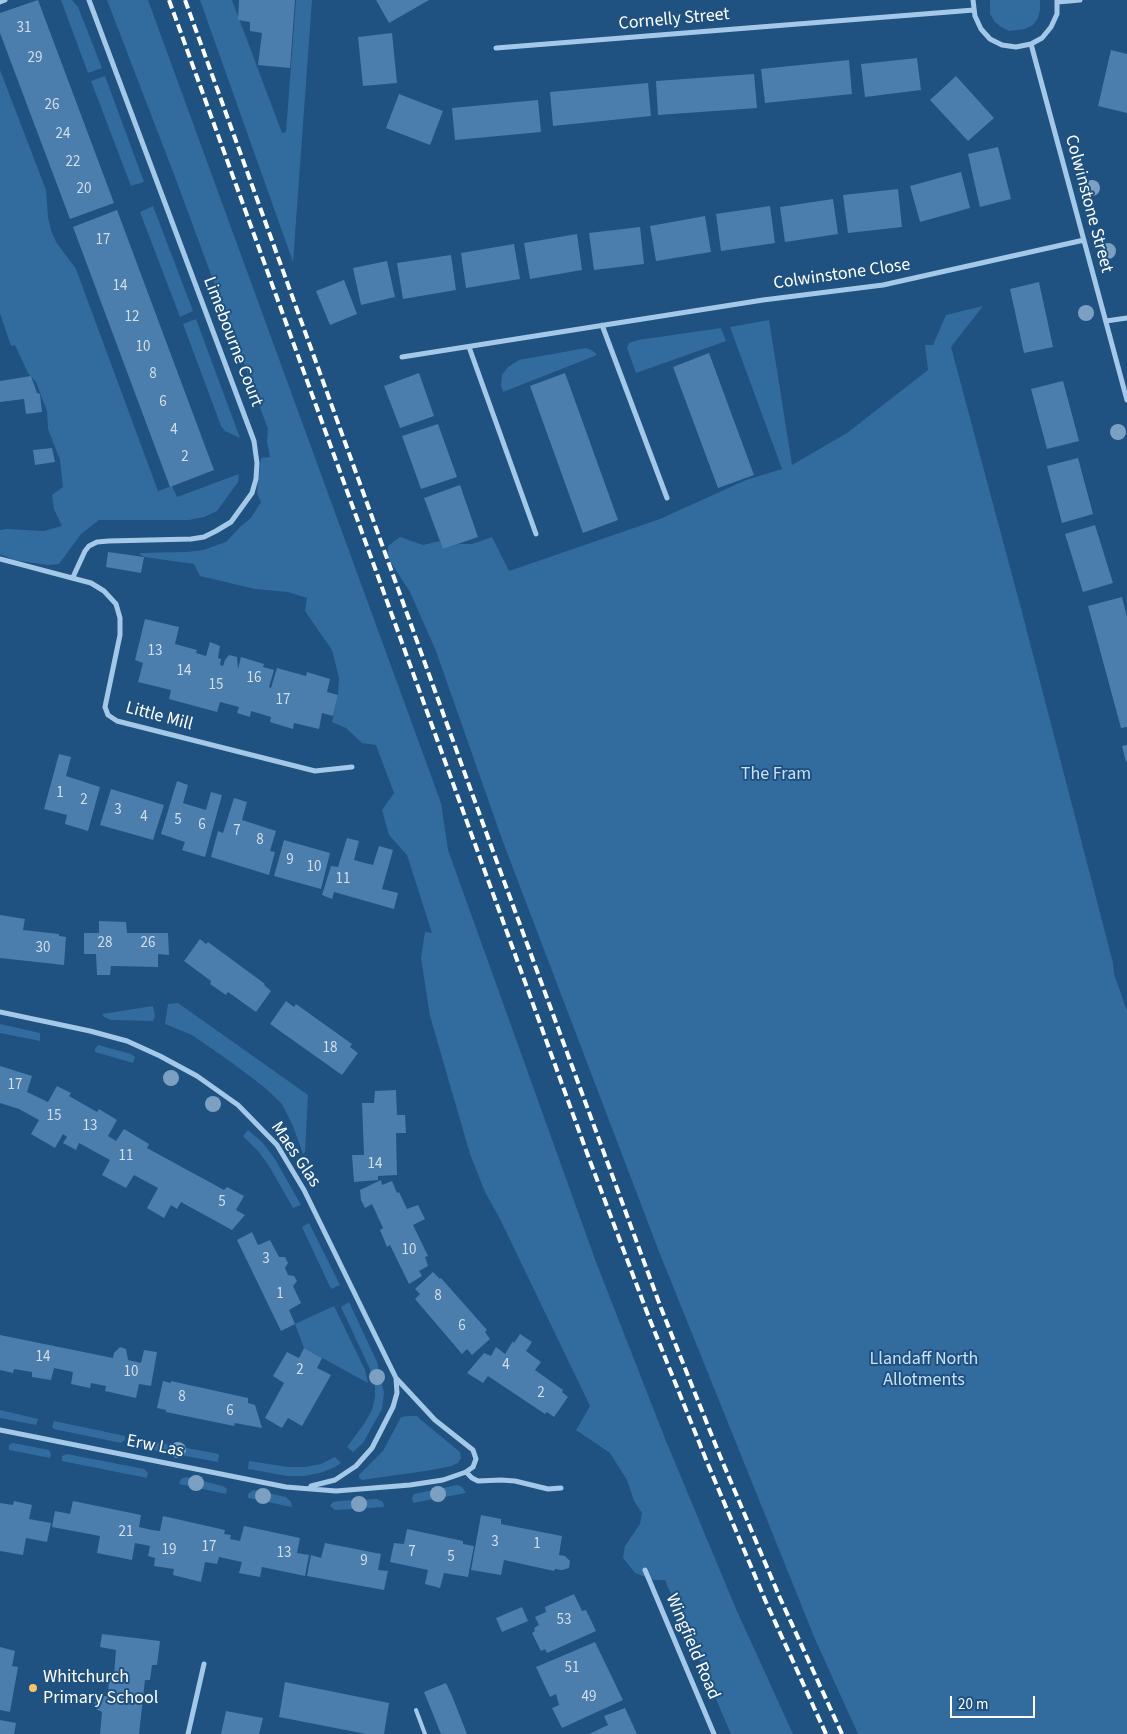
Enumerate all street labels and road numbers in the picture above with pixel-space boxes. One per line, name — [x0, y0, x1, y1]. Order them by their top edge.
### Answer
street label: Cornelly Street — [618, 4, 730, 36]
street label: Colwinstone Street — [1059, 133, 1117, 275]
street label: Colwinstone Close — [772, 255, 912, 295]
street label: Limebourne Court — [197, 274, 267, 410]
street label: Little Mill — [123, 698, 195, 736]
street label: Maes Glas — [265, 1118, 325, 1192]
street label: Erw Las — [124, 1431, 186, 1463]
street label: Wingfield Road — [660, 1591, 724, 1703]

